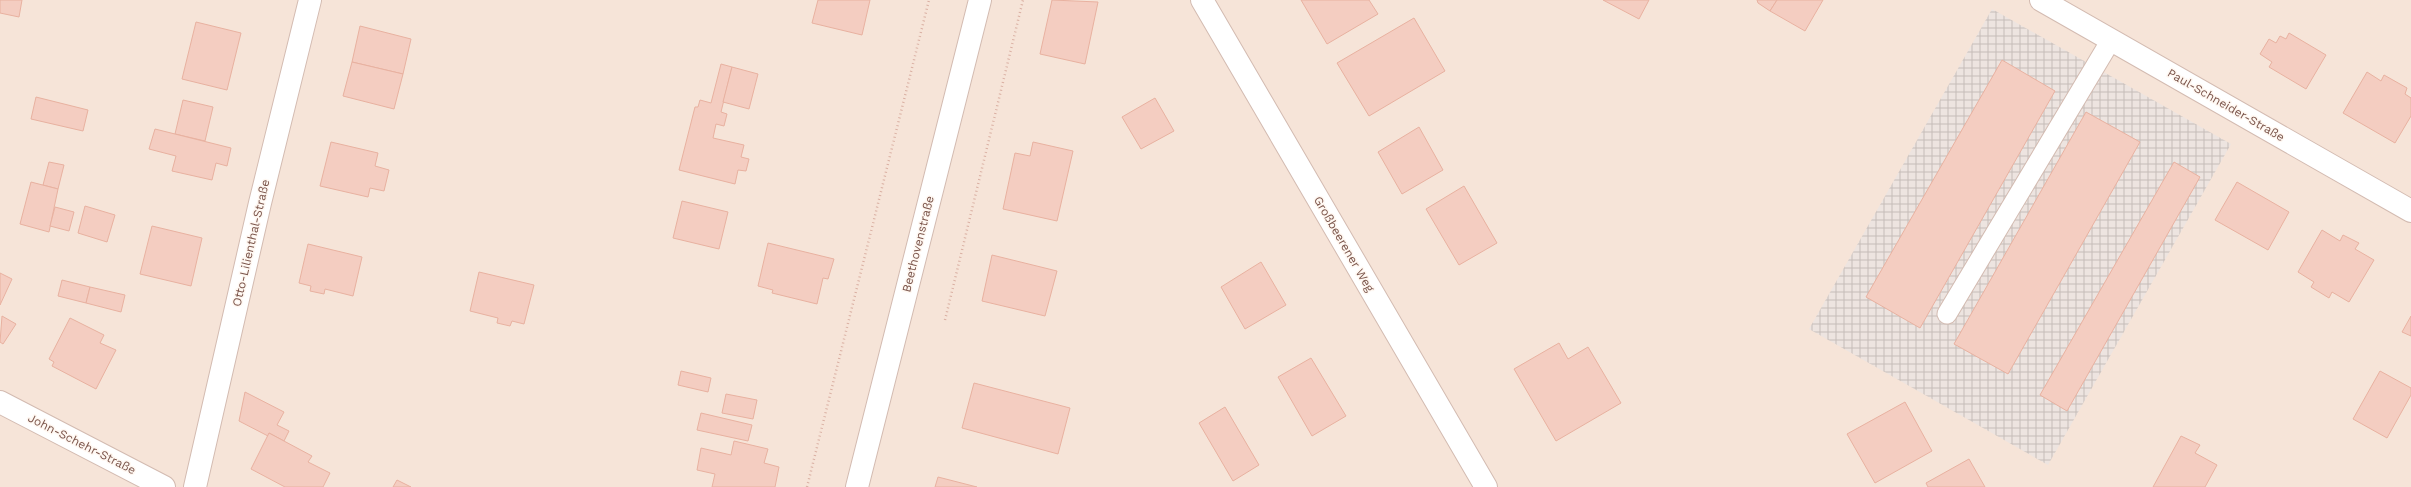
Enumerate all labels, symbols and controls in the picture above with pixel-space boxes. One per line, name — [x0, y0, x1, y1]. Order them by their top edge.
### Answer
street label: Paul-Schneider-Straße — [2165, 66, 2287, 144]
street label: Otto-Lilienthal-Straße — [230, 178, 272, 308]
street label: Beethovenstraße — [899, 194, 937, 294]
street label: Großbeerener Weg — [1311, 194, 1377, 295]
street label: John-Schehr-Straße — [26, 411, 138, 477]

